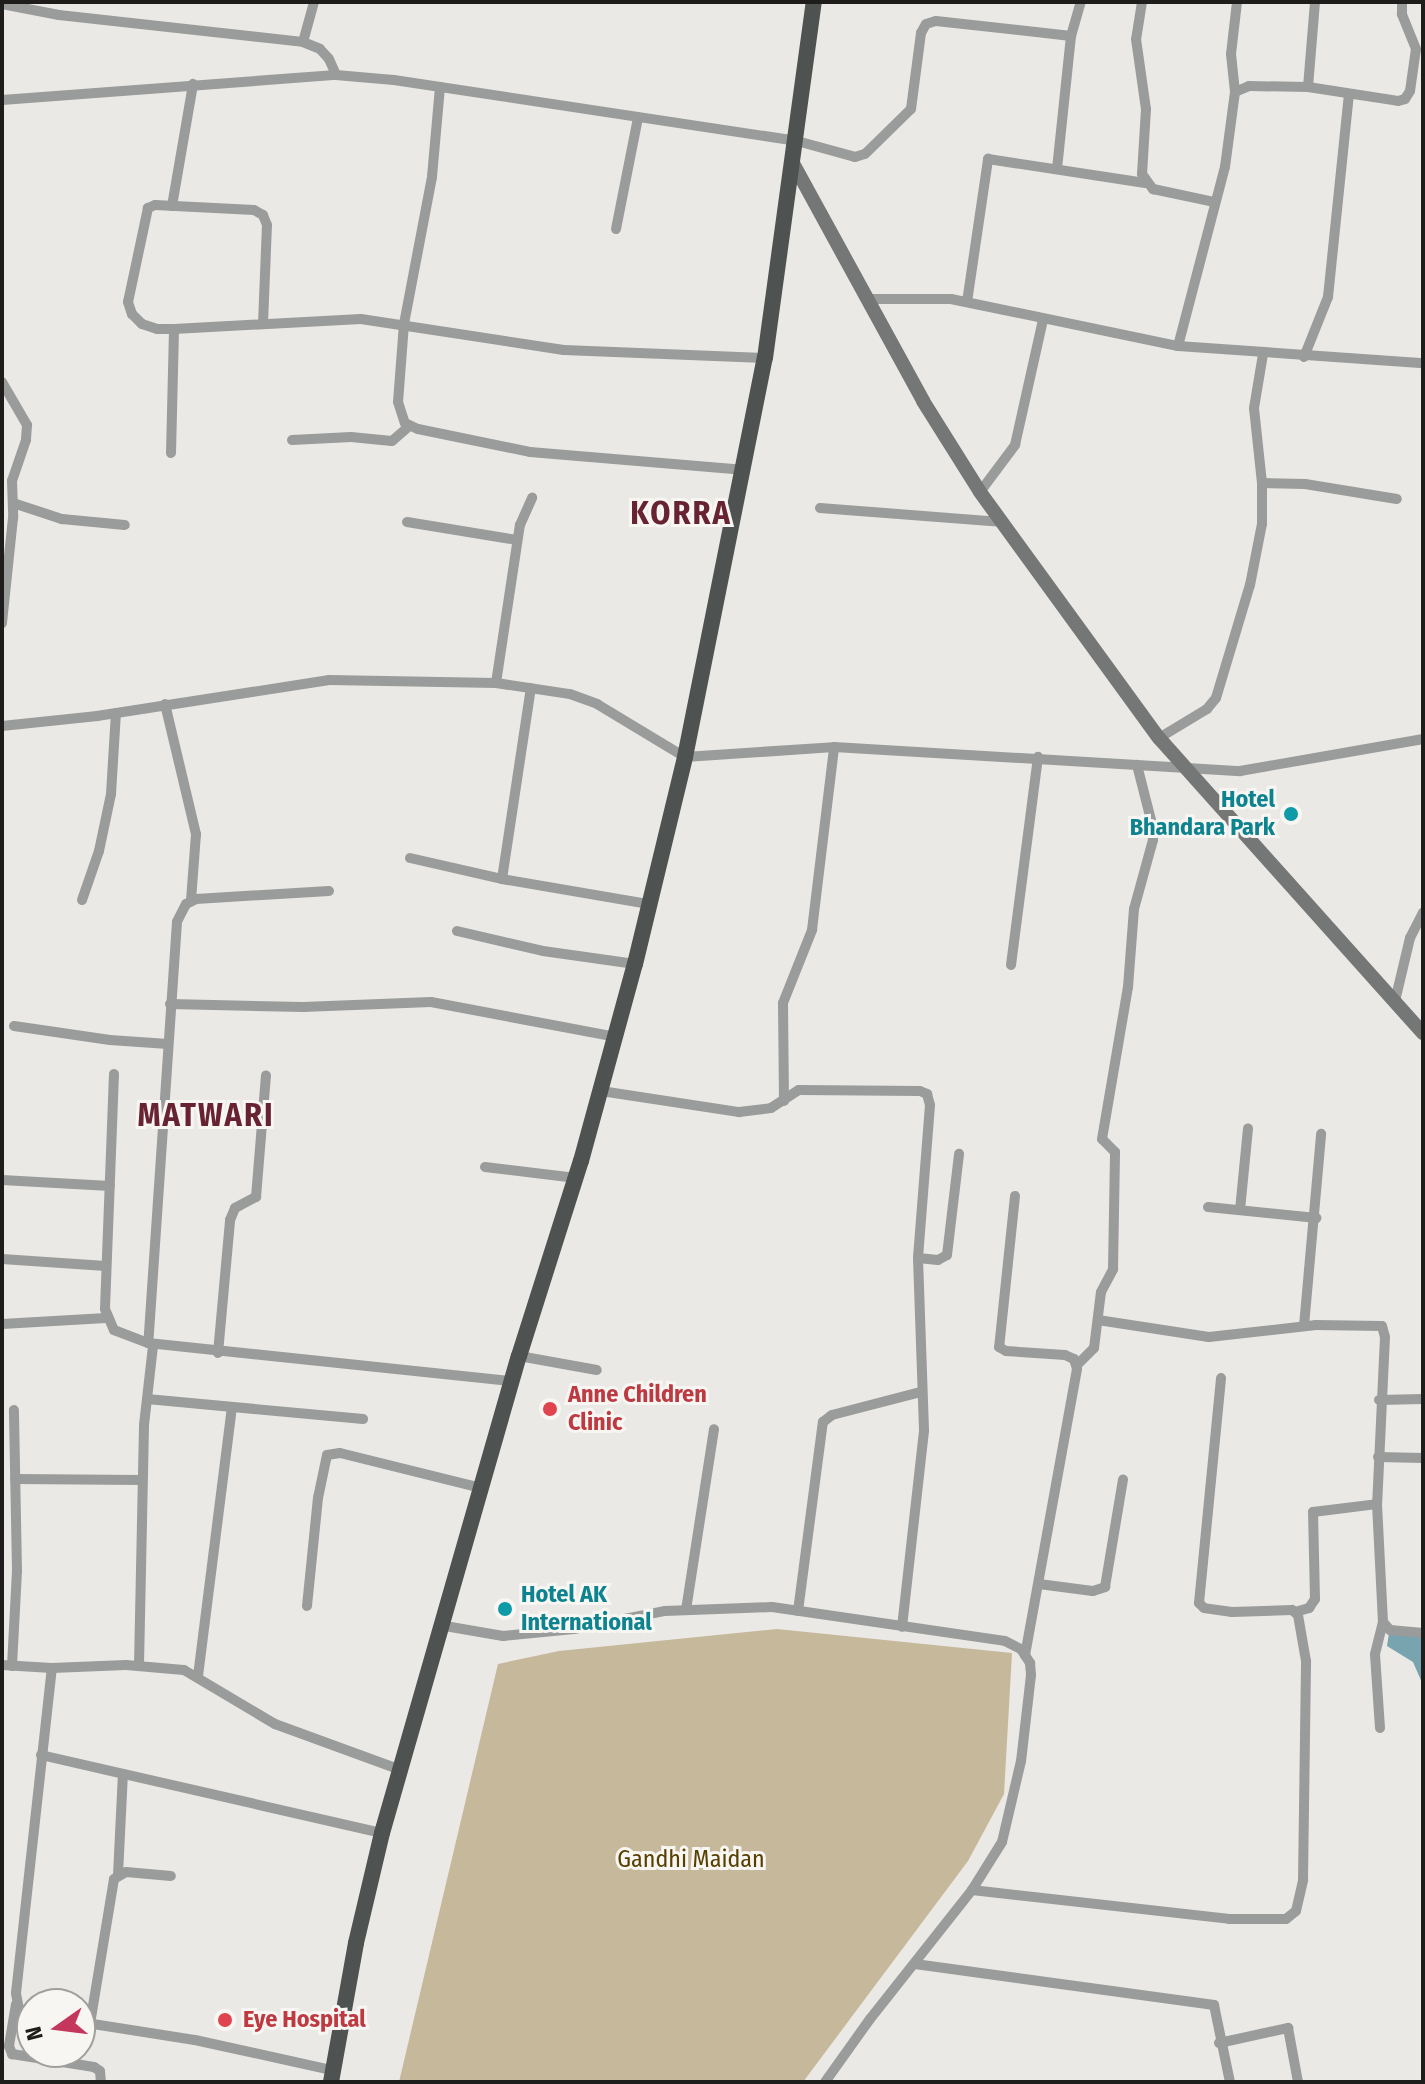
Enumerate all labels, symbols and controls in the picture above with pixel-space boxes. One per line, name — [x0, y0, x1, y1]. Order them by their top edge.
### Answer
district label: KORRA — [630, 494, 732, 532]
place label: Hotel Bhandara Park — [1130, 786, 1275, 842]
marker: Hotel Bhandara Park — [1282, 805, 1300, 823]
district label: MATWARI — [137, 1096, 275, 1134]
place label: Anne Children Clinic — [568, 1381, 707, 1437]
marker: Anne Children Clinic — [539, 1398, 561, 1420]
place label: Hotel AK International — [521, 1581, 652, 1637]
marker: Hotel AK International — [496, 1600, 514, 1618]
park label: Gandhi Maidan — [617, 1846, 765, 1874]
north arrow — [16, 1988, 96, 2068]
place label: Eye Hospital — [243, 2006, 366, 2034]
marker: Eye Hospital — [214, 2009, 236, 2031]
text: N — [19, 2024, 49, 2043]

